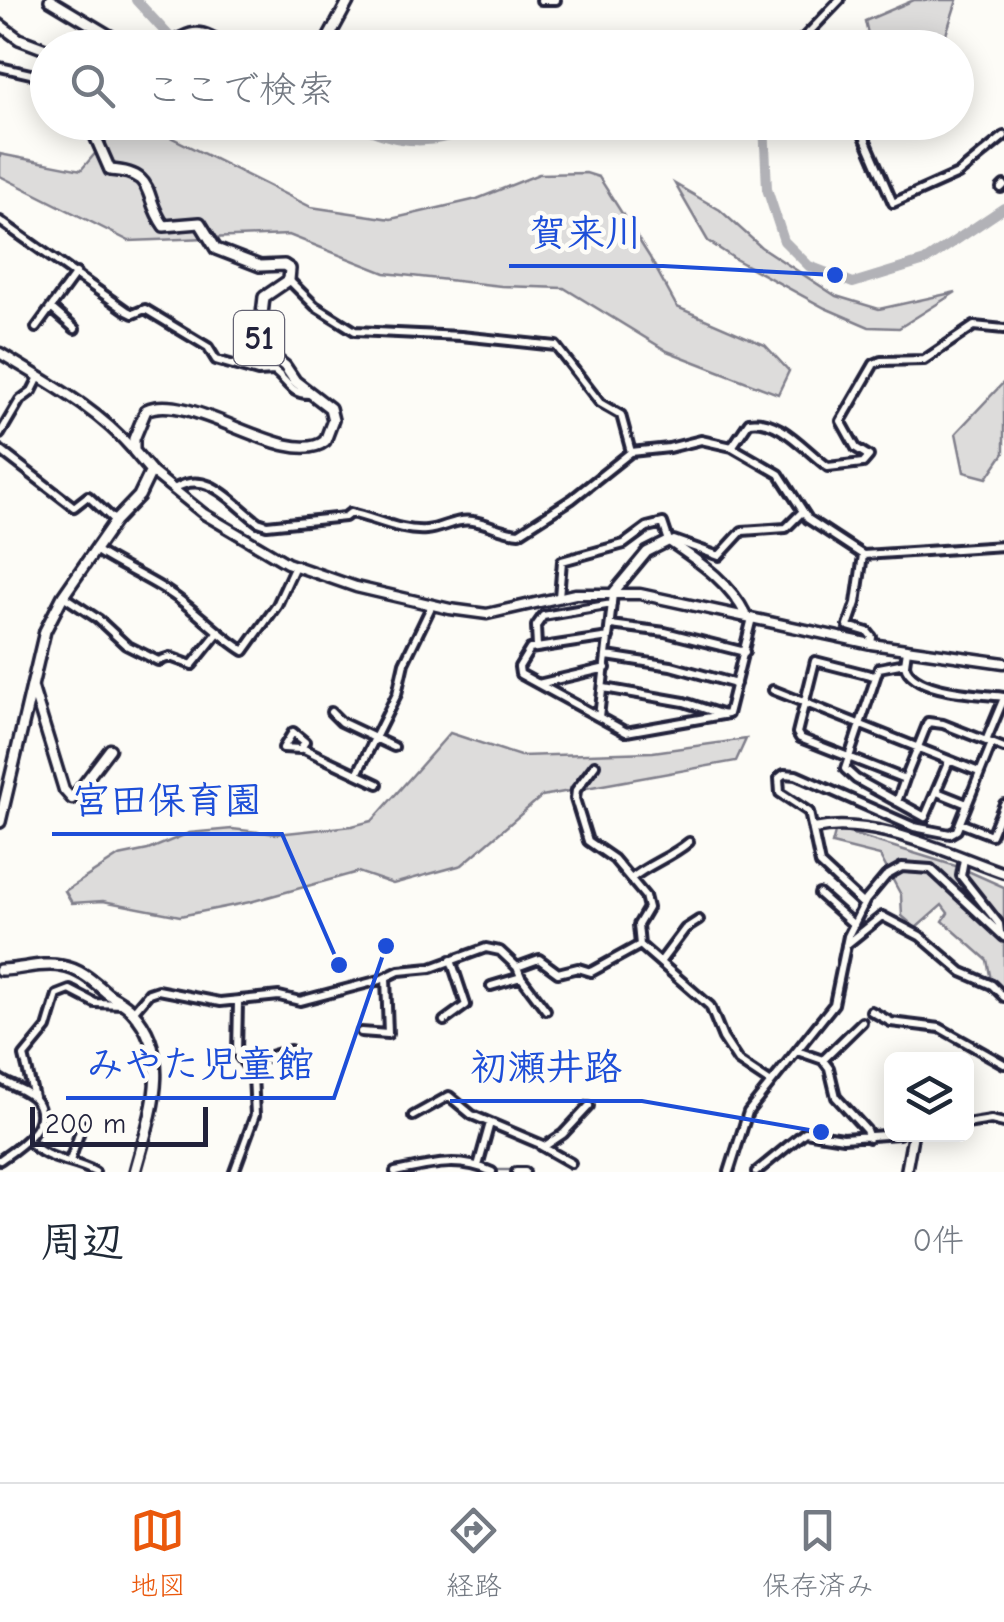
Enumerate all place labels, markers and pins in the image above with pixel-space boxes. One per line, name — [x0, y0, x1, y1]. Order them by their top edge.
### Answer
callout: 賀来川 — [509, 198, 663, 266]
callout: 宮田保育園 — [52, 766, 282, 834]
callout: みやた児童館 — [66, 1030, 334, 1098]
callout: 初瀬井路 — [450, 1033, 642, 1101]

